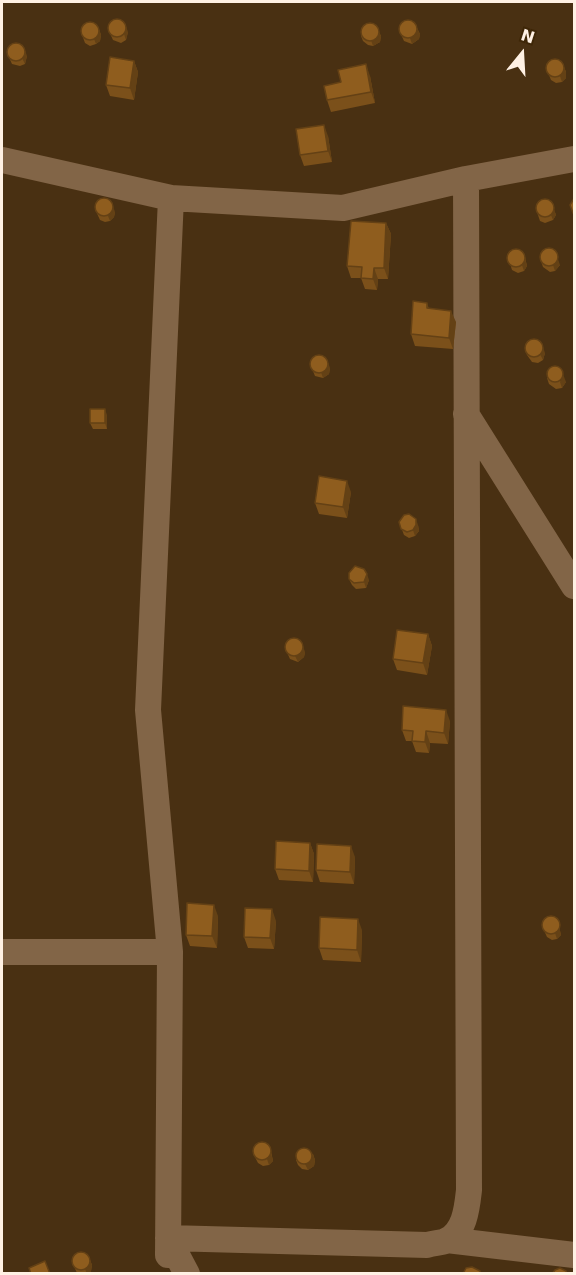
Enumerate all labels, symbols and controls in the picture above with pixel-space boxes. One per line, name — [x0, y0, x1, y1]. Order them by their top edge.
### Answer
north arrow — [492, 24, 552, 84]
text: N — [518, 25, 537, 48]

